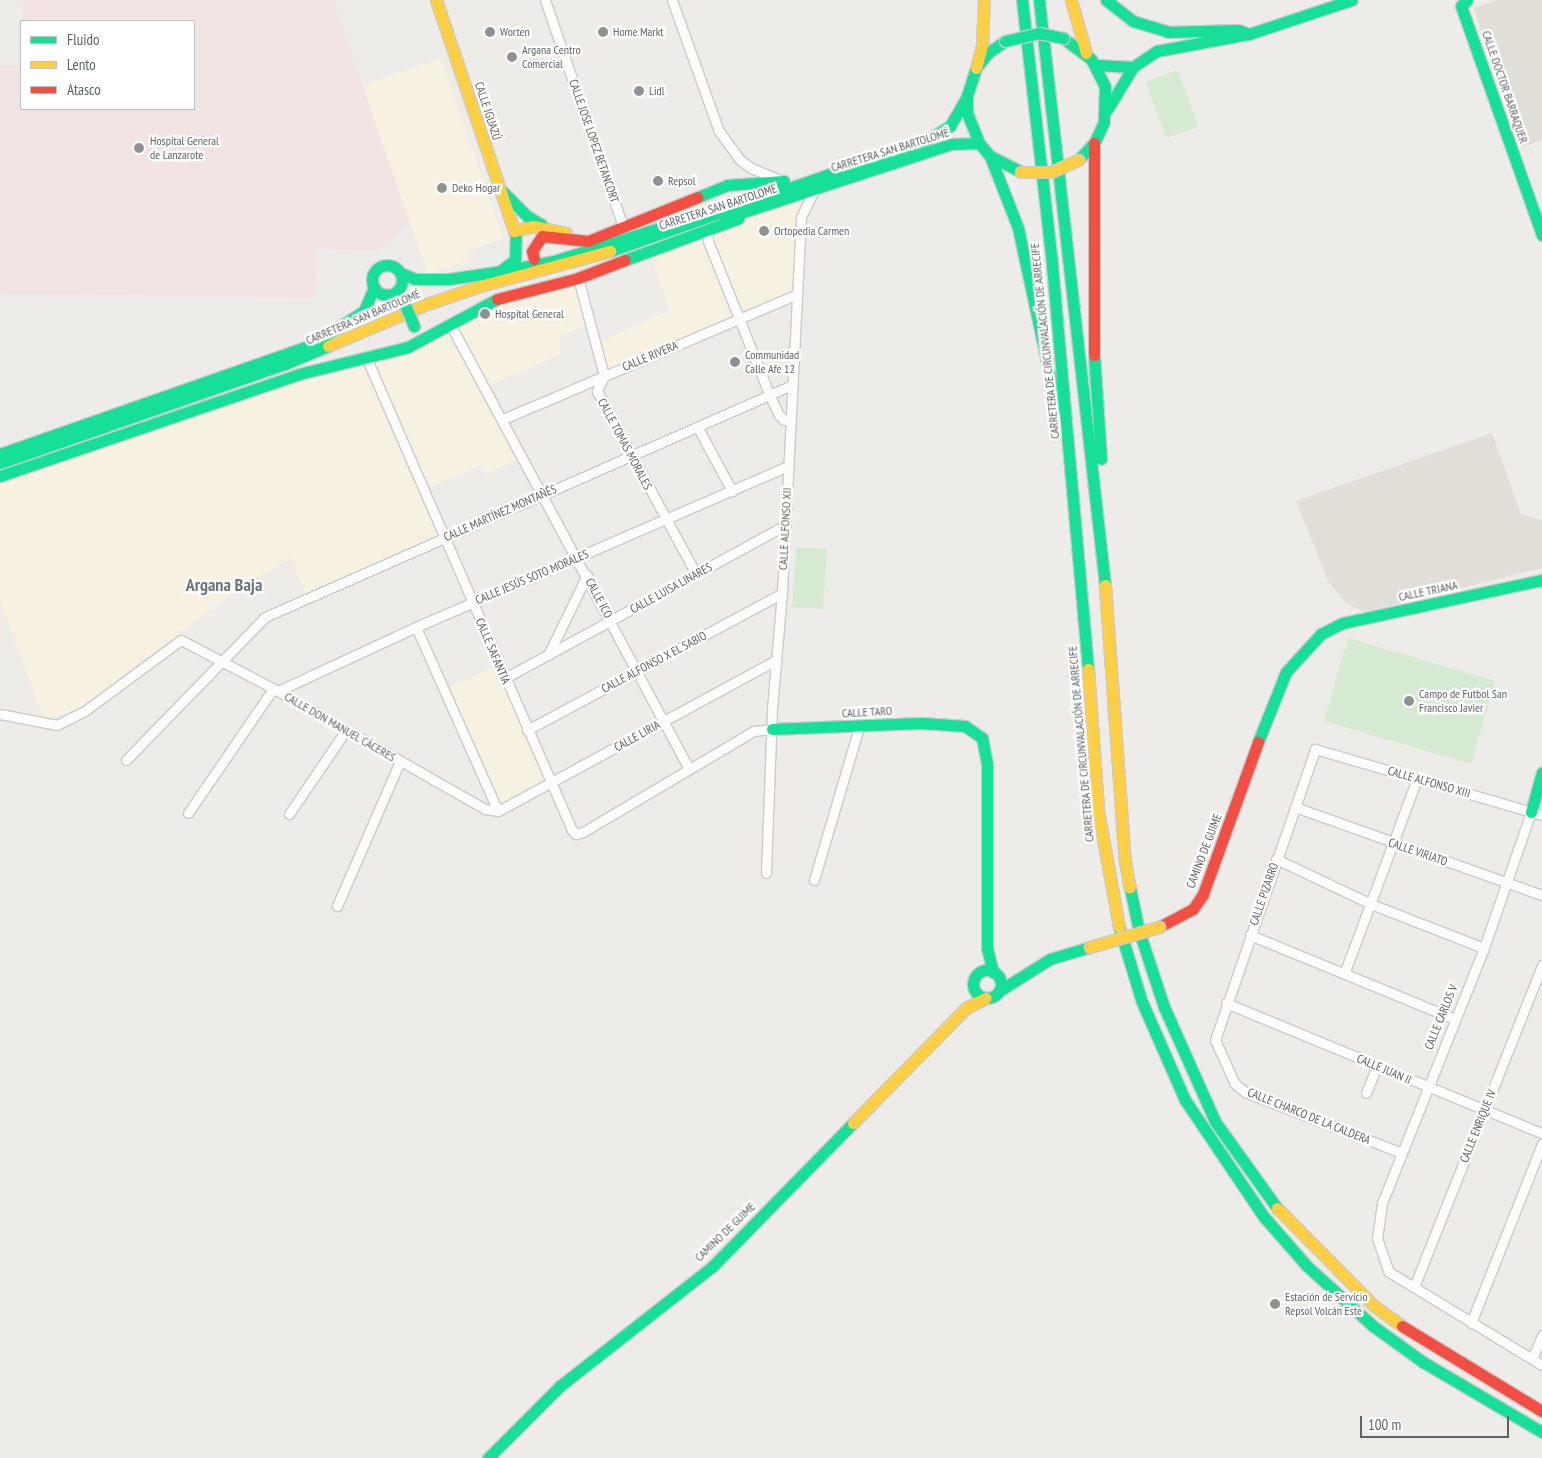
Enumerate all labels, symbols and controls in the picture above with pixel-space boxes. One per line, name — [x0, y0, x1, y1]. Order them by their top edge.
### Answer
legend — [20, 20, 195, 110]
place label: Worten — [500, 25, 530, 39]
place label: Home Markt — [613, 25, 664, 39]
marker: Worten — [484, 26, 496, 38]
marker: Home Markt — [597, 26, 609, 38]
street label: CALLE DOCTOR BARRAQUER — [1479, 29, 1531, 145]
text: Fluido — [67, 30, 99, 49]
place label: Argana Centro Comercial — [522, 43, 581, 71]
marker: Argana Centro Comercial — [506, 51, 518, 63]
text: Lento — [67, 55, 96, 74]
street label: CALLE JOSE LOPEZ BETANCORT — [566, 77, 622, 205]
text: Atasco — [67, 80, 101, 99]
street label: CALLE IGUAZÚ — [472, 80, 504, 142]
place label: Lidl — [649, 84, 665, 98]
marker: Lidl — [633, 85, 645, 97]
street label: CARRETERA SAN BARTOLOMÉ — [829, 125, 951, 175]
place label: Hospital General de Lanzarote — [150, 134, 219, 162]
marker: Hospital General de Lanzarote — [132, 141, 146, 155]
place label: Repsol — [668, 174, 696, 188]
marker: Repsol — [652, 175, 664, 187]
place label: Deko Hogar — [452, 181, 500, 195]
street label: CARRETERA SAN BARTOLOME — [657, 181, 779, 233]
marker: Deko Hogar — [436, 182, 448, 194]
place label: Ortopedia Carmen — [774, 224, 849, 238]
marker: Ortopedia Carmen — [758, 225, 770, 237]
street label: CARRETERA DE CIRCUNVALACIÓN DE ARRECIFE — [1028, 242, 1062, 440]
street label: CARRETERA SAN BARTOLOMÉ — [303, 286, 423, 348]
place label: Hospital General — [495, 307, 564, 321]
marker: Hospital General — [479, 308, 491, 320]
street label: CALLE RIVERA — [620, 338, 680, 374]
place label: Communidad Calle Afe 12 — [745, 348, 799, 376]
marker: Communidad Calle Afe 12 — [729, 356, 741, 368]
street label: CALLE TOMAS MORALES — [595, 396, 655, 492]
street label: CALLE MARTÍNEZ MONTAÑÉS — [441, 482, 559, 544]
street label: CALLE ALFONSO XII — [776, 487, 794, 571]
street label: CALLE JESÚS SOTO MORALES — [473, 547, 591, 607]
street label: CALLE LUISA LINARES — [627, 559, 715, 617]
district label: Argana Baja — [186, 574, 262, 596]
street label: CALLE ICO — [583, 576, 615, 620]
street label: CALLE TRIANA — [1397, 578, 1459, 604]
street label: CALLE SAFANTIA — [473, 616, 513, 686]
street label: CALLE ALFONSO X EL SABIO — [598, 628, 710, 696]
street label: CARRETERA DE CIRCUNVALACIÓN DE ARRECIFE — [1065, 645, 1097, 843]
place label: Campo de Futbol San Francisco Javier — [1419, 687, 1507, 715]
street label: CALLE DON MANUEL CÁCERES — [282, 689, 398, 765]
marker: Campo de Futbol San Francisco Javier — [1403, 695, 1415, 707]
street label: CALLE TARO — [841, 703, 893, 721]
street label: CALLE LIRIA — [611, 717, 663, 755]
street label: CALLE ALFONSO XIII — [1386, 763, 1472, 801]
street label: CAMINO DE GUIME — [1183, 812, 1225, 890]
street label: CALLE VIRIATO — [1386, 835, 1450, 869]
street label: CALLE PIZARRO — [1247, 861, 1281, 927]
street label: CALLE CARLOS V — [1421, 982, 1461, 1052]
street label: CALLE JUAN II — [1355, 1051, 1413, 1087]
street label: CALLE CHARCO DE LA CALDERA — [1245, 1085, 1373, 1147]
street label: CALLE ENRIQUE IV — [1457, 1087, 1499, 1165]
street label: CAMINO DE GUIME — [692, 1200, 758, 1264]
place label: Estación de Servicio Repsol Volcán Este — [1285, 1290, 1368, 1318]
marker: Estación de Servicio Repsol Volcán Este — [1269, 1298, 1281, 1310]
scale bar — [1362, 1406, 1511, 1438]
text: 100 m — [1368, 1415, 1401, 1434]

